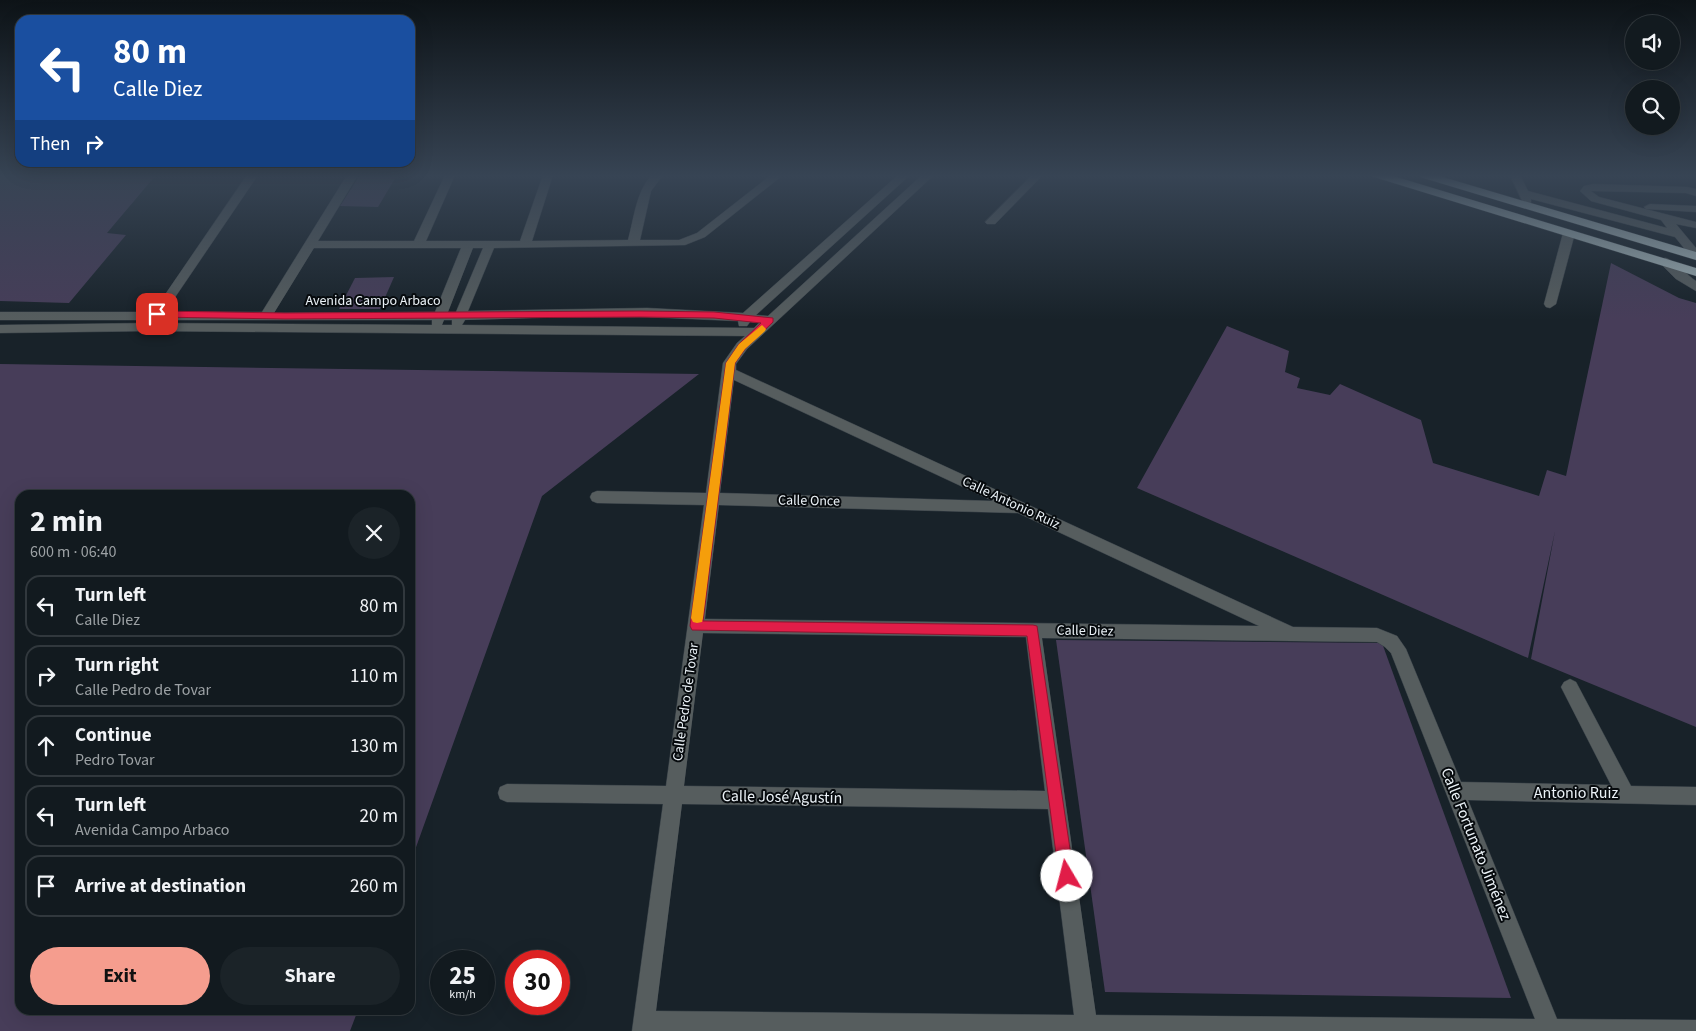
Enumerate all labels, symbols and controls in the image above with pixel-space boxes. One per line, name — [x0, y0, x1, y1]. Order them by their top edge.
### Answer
map controls — [1625, 15, 1680, 135]
button: sound — [1625, 15, 1680, 70]
text: 80 m — [113, 27, 187, 77]
icon: left — [30, 35, 95, 100]
text: Calle Diez — [113, 73, 202, 105]
button: search — [1625, 80, 1680, 135]
icon: right — [80, 130, 108, 158]
text: Then — [30, 131, 70, 158]
street label: Avenida Campo Arbaco — [305, 291, 441, 311]
pin — [136, 293, 178, 335]
icon: arrive — [143, 300, 171, 328]
street label: Calle Antonio Ruiz — [959, 472, 1063, 534]
street label: Calle Once — [778, 490, 840, 512]
text: 2 min — [30, 500, 103, 543]
button: close — [348, 507, 400, 559]
text: 600 m · 06:40 — [30, 541, 117, 563]
text: Turn left — [75, 582, 146, 609]
icon: left — [32, 592, 60, 620]
text: 80 m — [360, 593, 398, 620]
text: Calle Diez — [75, 609, 140, 631]
street label: Calle Diez — [1056, 621, 1114, 641]
street label: Calle Pedro de Tovar — [668, 641, 704, 762]
text: Turn right — [75, 652, 159, 679]
icon: right — [32, 662, 60, 690]
text: 110 m — [350, 663, 398, 690]
text: Calle Pedro de Tovar — [75, 679, 211, 701]
text: Continue — [75, 722, 152, 749]
icon: ahead — [32, 732, 60, 760]
text: 130 m — [350, 733, 398, 760]
text: Pedro Tovar — [75, 749, 155, 771]
street label: Calle Fortunato Jiménez — [1435, 765, 1517, 924]
street label: Antonio Ruiz — [1534, 782, 1618, 804]
street label: Calle José Agustín — [722, 785, 842, 809]
text: Turn left — [75, 792, 146, 819]
icon: left — [32, 802, 60, 830]
text: 20 m — [360, 803, 398, 830]
text: Avenida Campo Arbaco — [75, 819, 230, 841]
position arrow — [1040, 849, 1092, 901]
icon: arrive — [32, 872, 60, 900]
text: Arrive at destination — [75, 873, 246, 900]
text: 260 m — [350, 873, 398, 900]
button: Exit — [30, 947, 210, 1005]
button: Share — [220, 947, 400, 1005]
speed limit sign: 30 — [505, 950, 570, 1015]
text: 25 — [449, 958, 476, 994]
text: km/h — [449, 986, 476, 1003]

